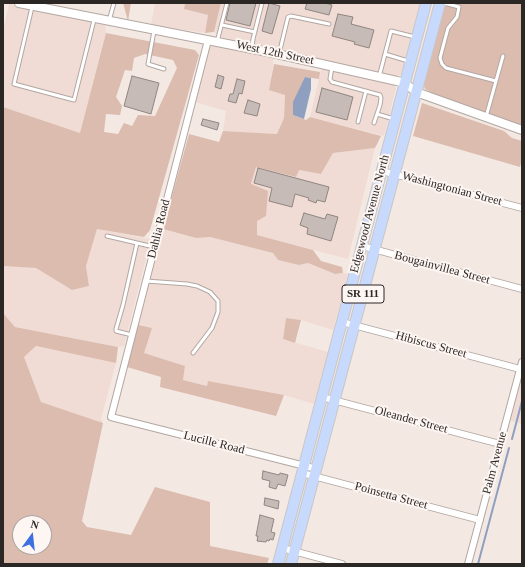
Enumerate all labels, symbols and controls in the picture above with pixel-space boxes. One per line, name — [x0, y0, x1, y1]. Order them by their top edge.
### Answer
street label: West 12th Street — [235, 38, 315, 68]
street label: Edgewood Avenue North — [347, 153, 393, 275]
street label: Washingtonian Street — [401, 169, 503, 209]
street label: Dahlia Road — [145, 198, 173, 260]
street label: Bougainvillea Street — [393, 248, 491, 288]
road number: SR 111 — [342, 285, 384, 303]
street label: Hibiscus Street — [394, 329, 468, 361]
street label: Oleander Street — [373, 403, 449, 437]
street label: Lucille Road — [182, 428, 246, 458]
street label: Palm Avenue — [480, 430, 510, 496]
street label: Poinsetta Street — [353, 479, 429, 513]
north arrow — [12, 515, 52, 555]
text: N — [29, 518, 40, 531]

